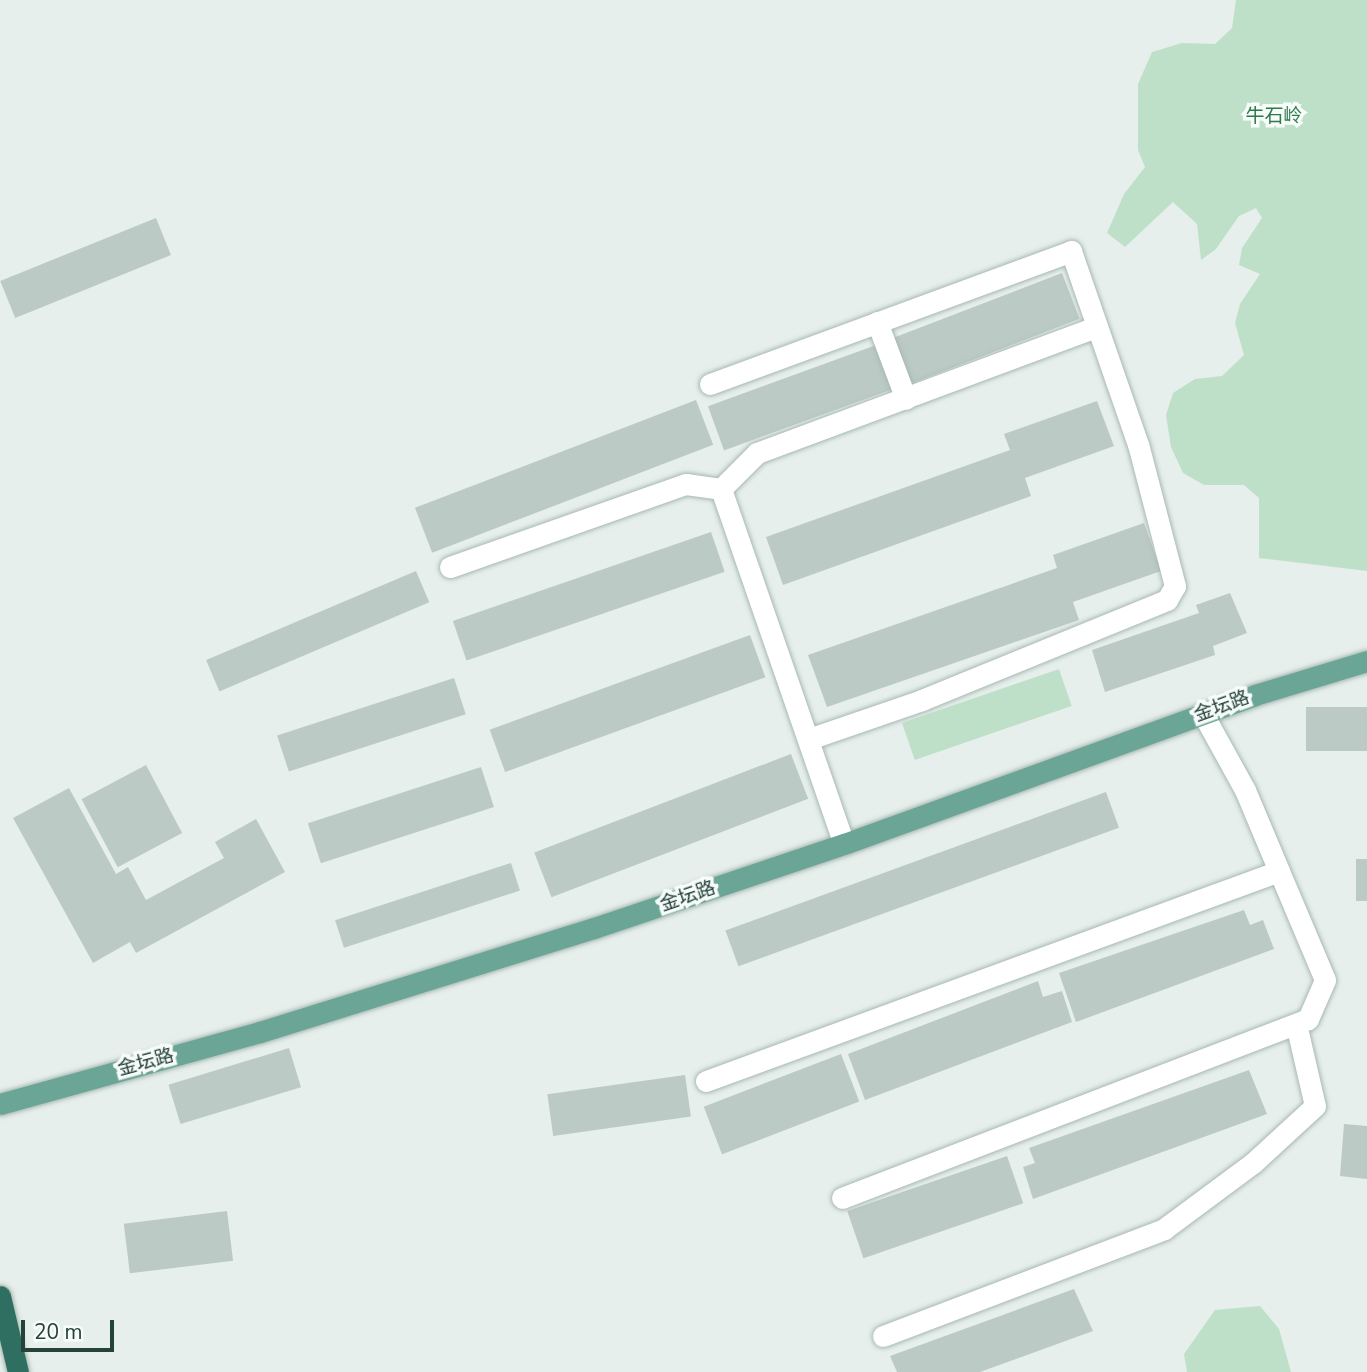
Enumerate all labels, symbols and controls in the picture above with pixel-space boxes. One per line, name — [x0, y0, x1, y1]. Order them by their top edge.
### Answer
park label: 牛石岭 — [1246, 106, 1302, 128]
street label: 金坛路 — [1191, 687, 1253, 727]
street label: 金坛路 — [657, 877, 719, 917]
street label: 金坛路 — [116, 1045, 176, 1081]
scale bar — [24, 1306, 117, 1350]
text: 20 m — [34, 1318, 83, 1346]

